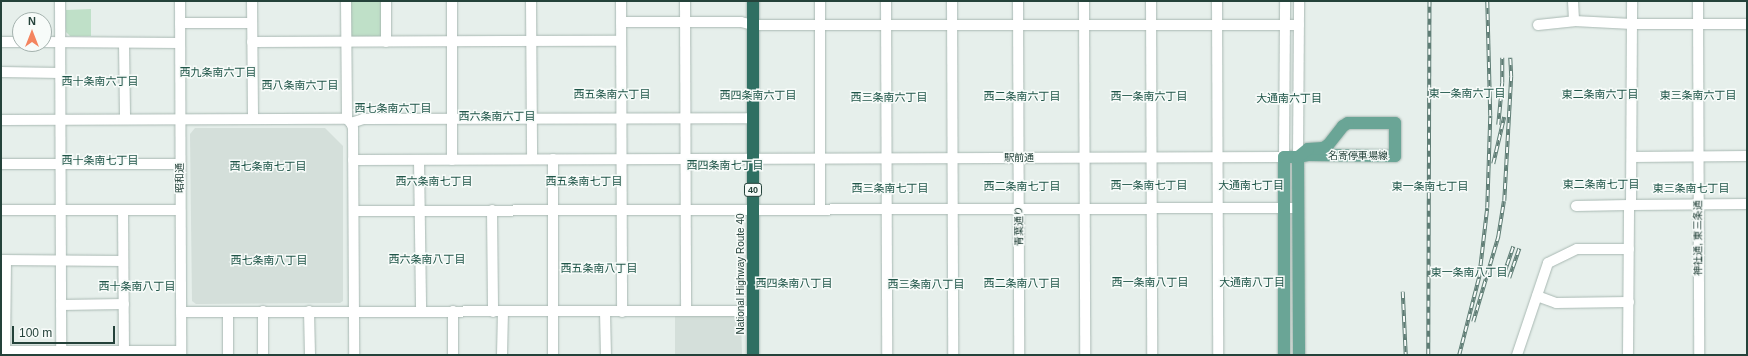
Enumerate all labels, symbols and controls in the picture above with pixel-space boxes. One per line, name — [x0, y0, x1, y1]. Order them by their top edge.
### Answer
north arrow — [12, 12, 52, 52]
text: N — [28, 15, 36, 27]
district label: 西九条南六丁目 — [180, 65, 256, 79]
district label: 西十条南六丁目 — [62, 74, 138, 88]
district label: 西八条南六丁目 — [262, 78, 338, 92]
district label: 東一条南六丁目 — [1429, 86, 1505, 100]
district label: 西五条南六丁目 — [574, 87, 650, 101]
district label: 東二条南六丁目 — [1562, 87, 1638, 101]
district label: 西四条南六丁目 — [720, 88, 796, 102]
district label: 東三条南六丁目 — [1660, 88, 1736, 102]
district label: 西二条南六丁目 — [984, 89, 1060, 103]
district label: 西一条南六丁目 — [1111, 89, 1187, 103]
district label: 西三条南六丁目 — [851, 90, 927, 104]
district label: 大通南六丁目 — [1256, 91, 1322, 105]
district label: 西七条南六丁目 — [355, 101, 431, 115]
district label: 西六条南六丁目 — [459, 109, 535, 123]
street label: 名寄停車場線 — [1328, 150, 1388, 162]
street label: 駅前通 — [1004, 152, 1034, 164]
district label: 西十条南七丁目 — [62, 153, 138, 167]
district label: 西四条南七丁目 — [687, 158, 763, 172]
district label: 西七条南七丁目 — [230, 159, 306, 173]
street label: 昭和通 — [174, 163, 186, 193]
district label: 西六条南七丁目 — [396, 174, 472, 188]
district label: 西五条南七丁目 — [546, 174, 622, 188]
district label: 東二条南七丁目 — [1563, 177, 1639, 191]
district label: 西一条南七丁目 — [1111, 178, 1187, 192]
district label: 大通南七丁目 — [1218, 178, 1284, 192]
district label: 西二条南七丁目 — [984, 179, 1060, 193]
district label: 東一条南七丁目 — [1392, 179, 1468, 193]
district label: 西三条南七丁目 — [852, 181, 928, 195]
district label: 東三条南七丁目 — [1653, 181, 1729, 195]
road number: 40 — [743, 183, 763, 197]
street label: 神社通, 東三条通 — [1692, 200, 1704, 276]
street label: 青葉通り — [1013, 206, 1025, 246]
street label: National Highway Route 40 — [735, 213, 747, 335]
district label: 西六条南八丁目 — [389, 252, 465, 266]
district label: 西七条南八丁目 — [231, 253, 307, 267]
district label: 西五条南八丁目 — [561, 261, 637, 275]
district label: 東一条南八丁目 — [1431, 265, 1507, 279]
district label: 西一条南八丁目 — [1112, 275, 1188, 289]
district label: 大通南八丁目 — [1219, 275, 1285, 289]
district label: 西四条南八丁目 — [756, 276, 832, 290]
district label: 西二条南八丁目 — [984, 276, 1060, 290]
district label: 西三条南八丁目 — [888, 277, 964, 291]
district label: 西十条南八丁目 — [99, 279, 175, 293]
scale bar — [14, 318, 117, 344]
text: 100 m — [19, 326, 52, 340]

